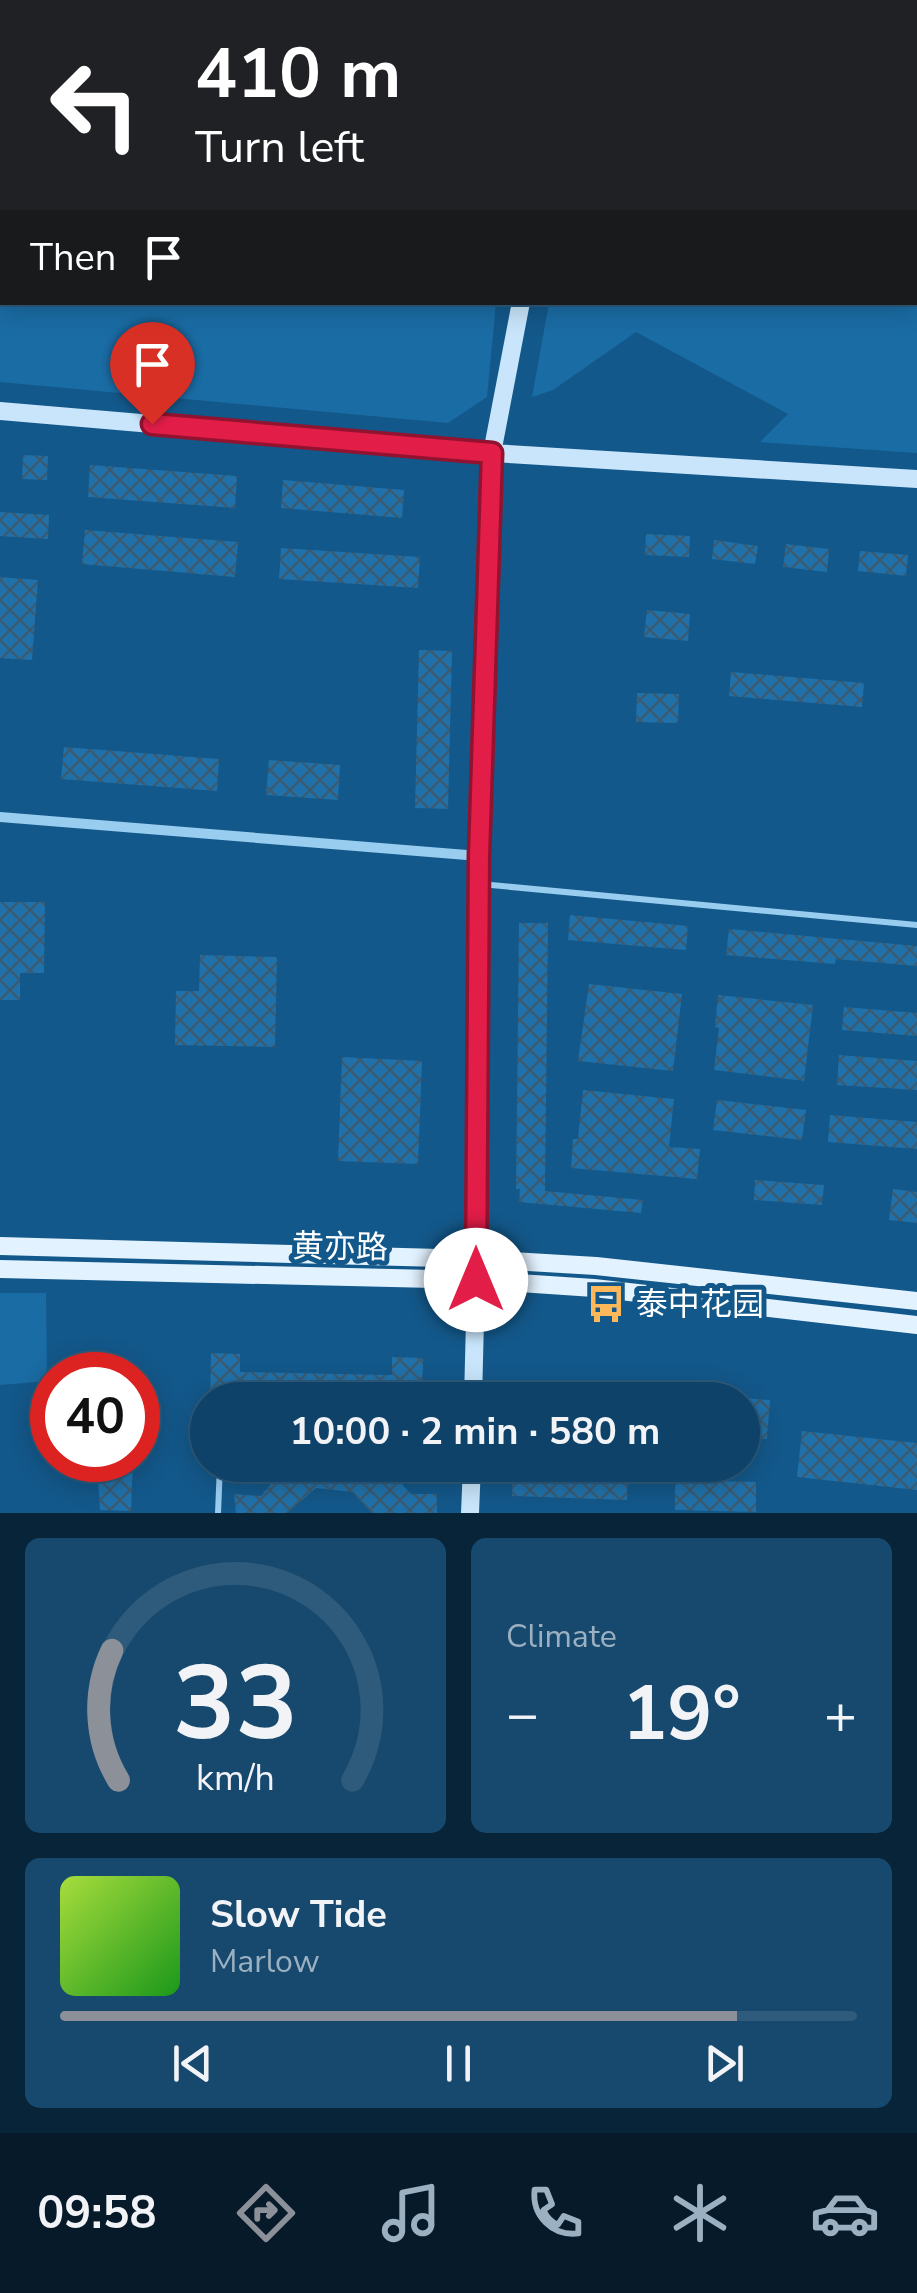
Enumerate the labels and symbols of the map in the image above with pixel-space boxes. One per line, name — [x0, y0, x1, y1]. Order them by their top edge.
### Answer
pin — [110, 322, 195, 425]
street label: 黄亦路 — [292, 1225, 388, 1269]
position arrow — [424, 1228, 528, 1332]
bus stop icon: 泰中花园 — [585, 1283, 627, 1325]
place label: 泰中花园 — [636, 1283, 764, 1326]
speed limit sign: 40 — [30, 1352, 160, 1482]

